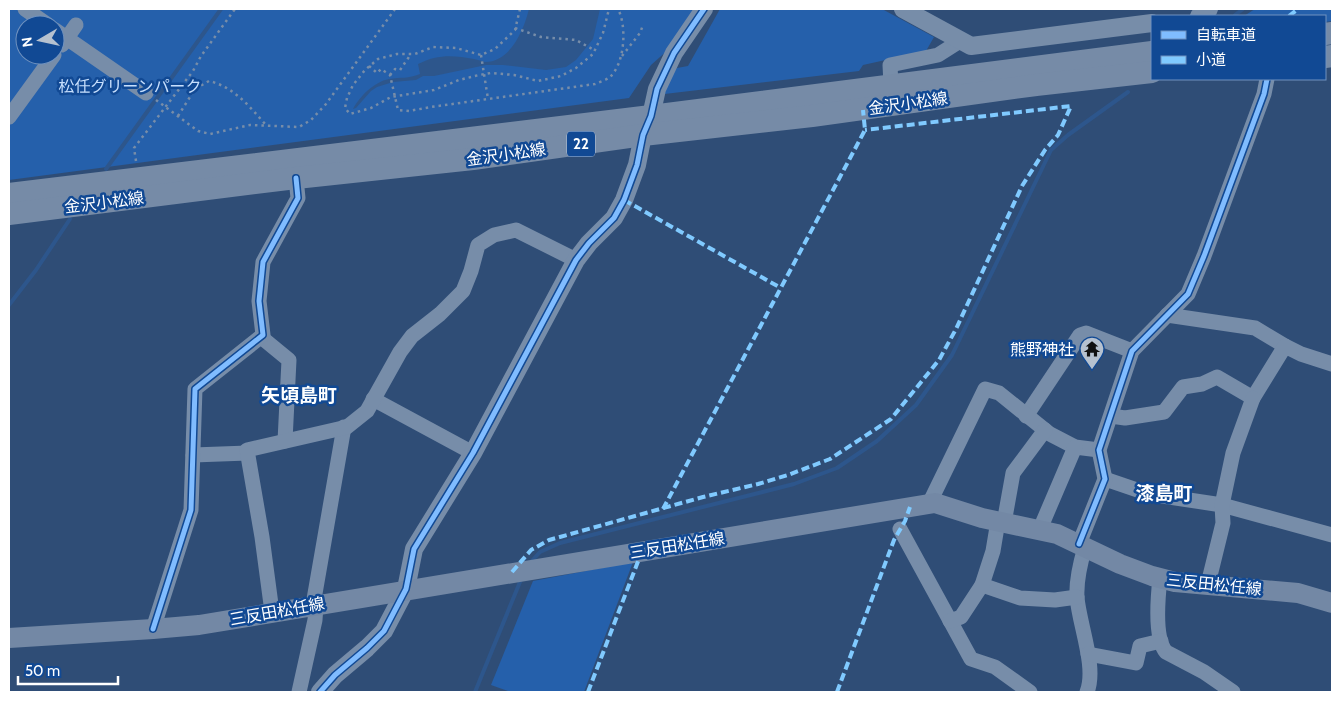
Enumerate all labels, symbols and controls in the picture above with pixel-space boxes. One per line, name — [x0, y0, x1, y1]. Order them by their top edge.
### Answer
north arrow — [15, 15, 65, 65]
legend — [1151, 15, 1326, 80]
text: 自転車道 — [1196, 26, 1256, 44]
text: N — [17, 36, 37, 48]
text: 小道 — [1196, 51, 1226, 69]
park label: 松任グリーンパーク — [58, 77, 202, 96]
street label: 金沢小松線 — [867, 89, 949, 118]
road number: 22 — [567, 132, 595, 156]
street label: 金沢小松線 — [465, 140, 547, 169]
street label: 金沢小松線 — [63, 188, 145, 217]
temple icon: 熊野神社 — [1079, 336, 1105, 370]
place label: 熊野神社 — [1010, 340, 1074, 359]
district label: 矢頃島町 — [261, 384, 337, 407]
district label: 漆島町 — [1135, 482, 1193, 505]
street label: 三反田松任線 — [628, 529, 726, 562]
street label: 三反田松任線 — [1165, 570, 1263, 599]
street label: 三反田松任線 — [228, 594, 326, 629]
scale bar — [18, 654, 118, 686]
text: 50 m — [25, 662, 60, 680]

